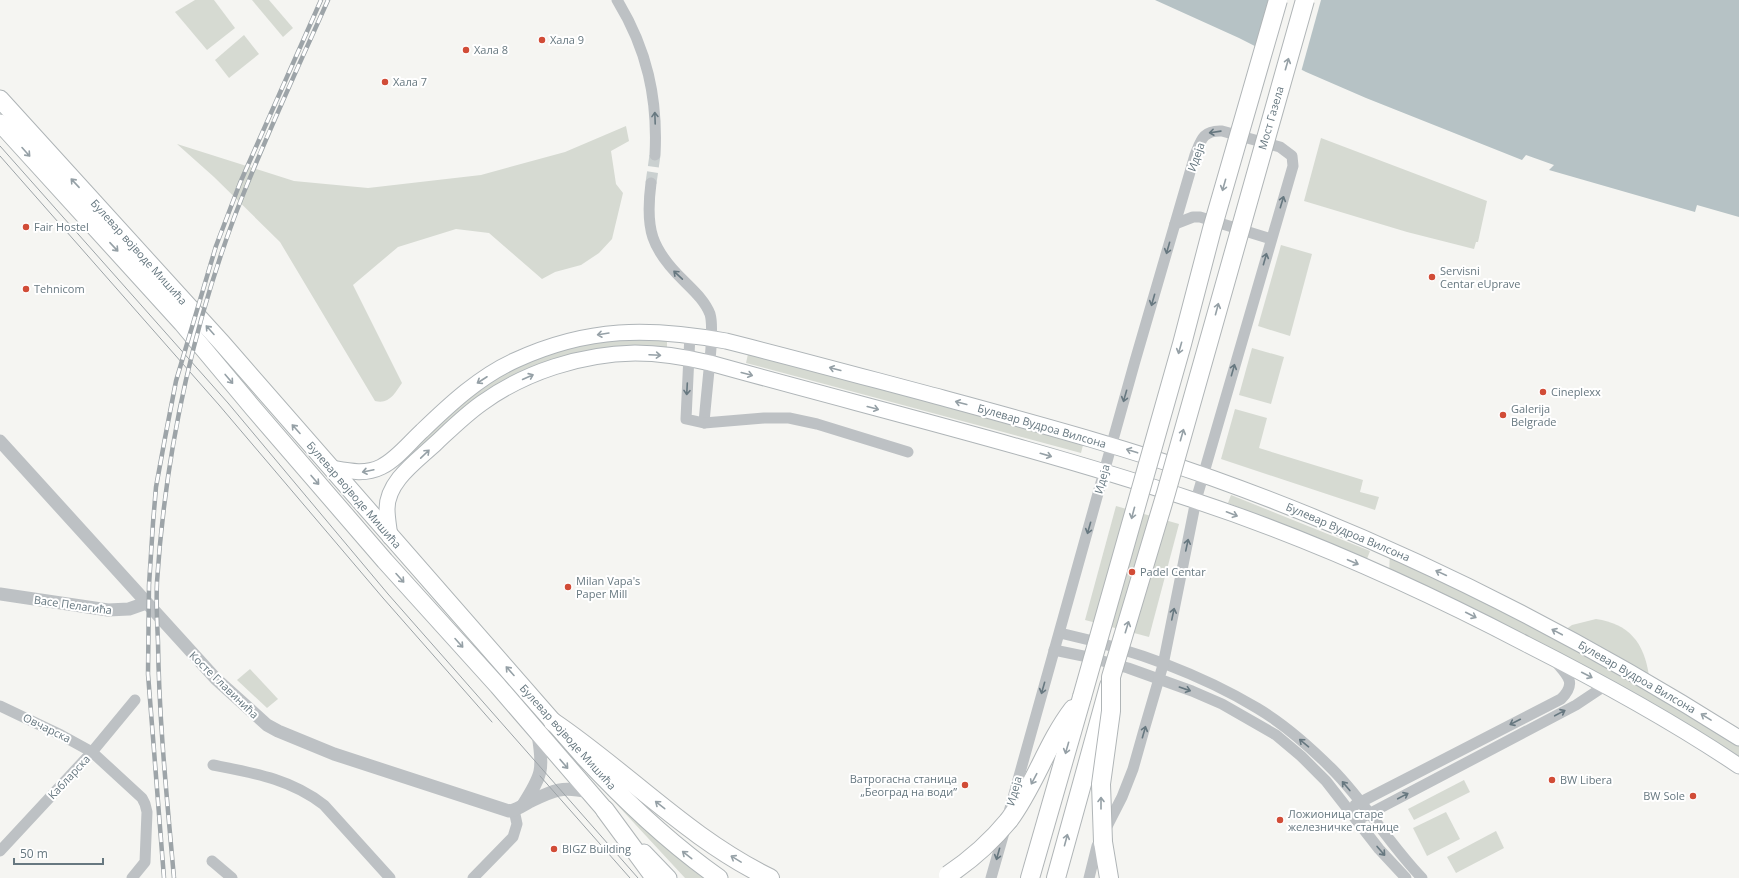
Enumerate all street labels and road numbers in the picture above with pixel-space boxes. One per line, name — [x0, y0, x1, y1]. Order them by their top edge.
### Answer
street label: Мост Газела — [1254, 84, 1287, 151]
street label: Идеја — [1184, 140, 1207, 173]
street label: Булевар војводе Мишића — [88, 196, 191, 308]
street label: Булевар Вудроа Вилсона — [976, 400, 1108, 451]
street label: Булевар војводе Мишића — [304, 438, 405, 551]
street label: Идеја — [1090, 463, 1113, 495]
street label: Булевар Вудроа Вилсона — [1284, 499, 1412, 564]
street label: Васе Пелагића — [33, 592, 113, 617]
street label: Булевар Вудроа Вилсона — [1576, 637, 1699, 716]
street label: Косте Главинића — [186, 648, 262, 722]
street label: Булевар војводе Мишића — [517, 681, 620, 793]
street label: Овчарска — [21, 710, 74, 746]
street label: Кабларска — [44, 751, 93, 802]
street label: Идеја — [1002, 775, 1025, 807]

